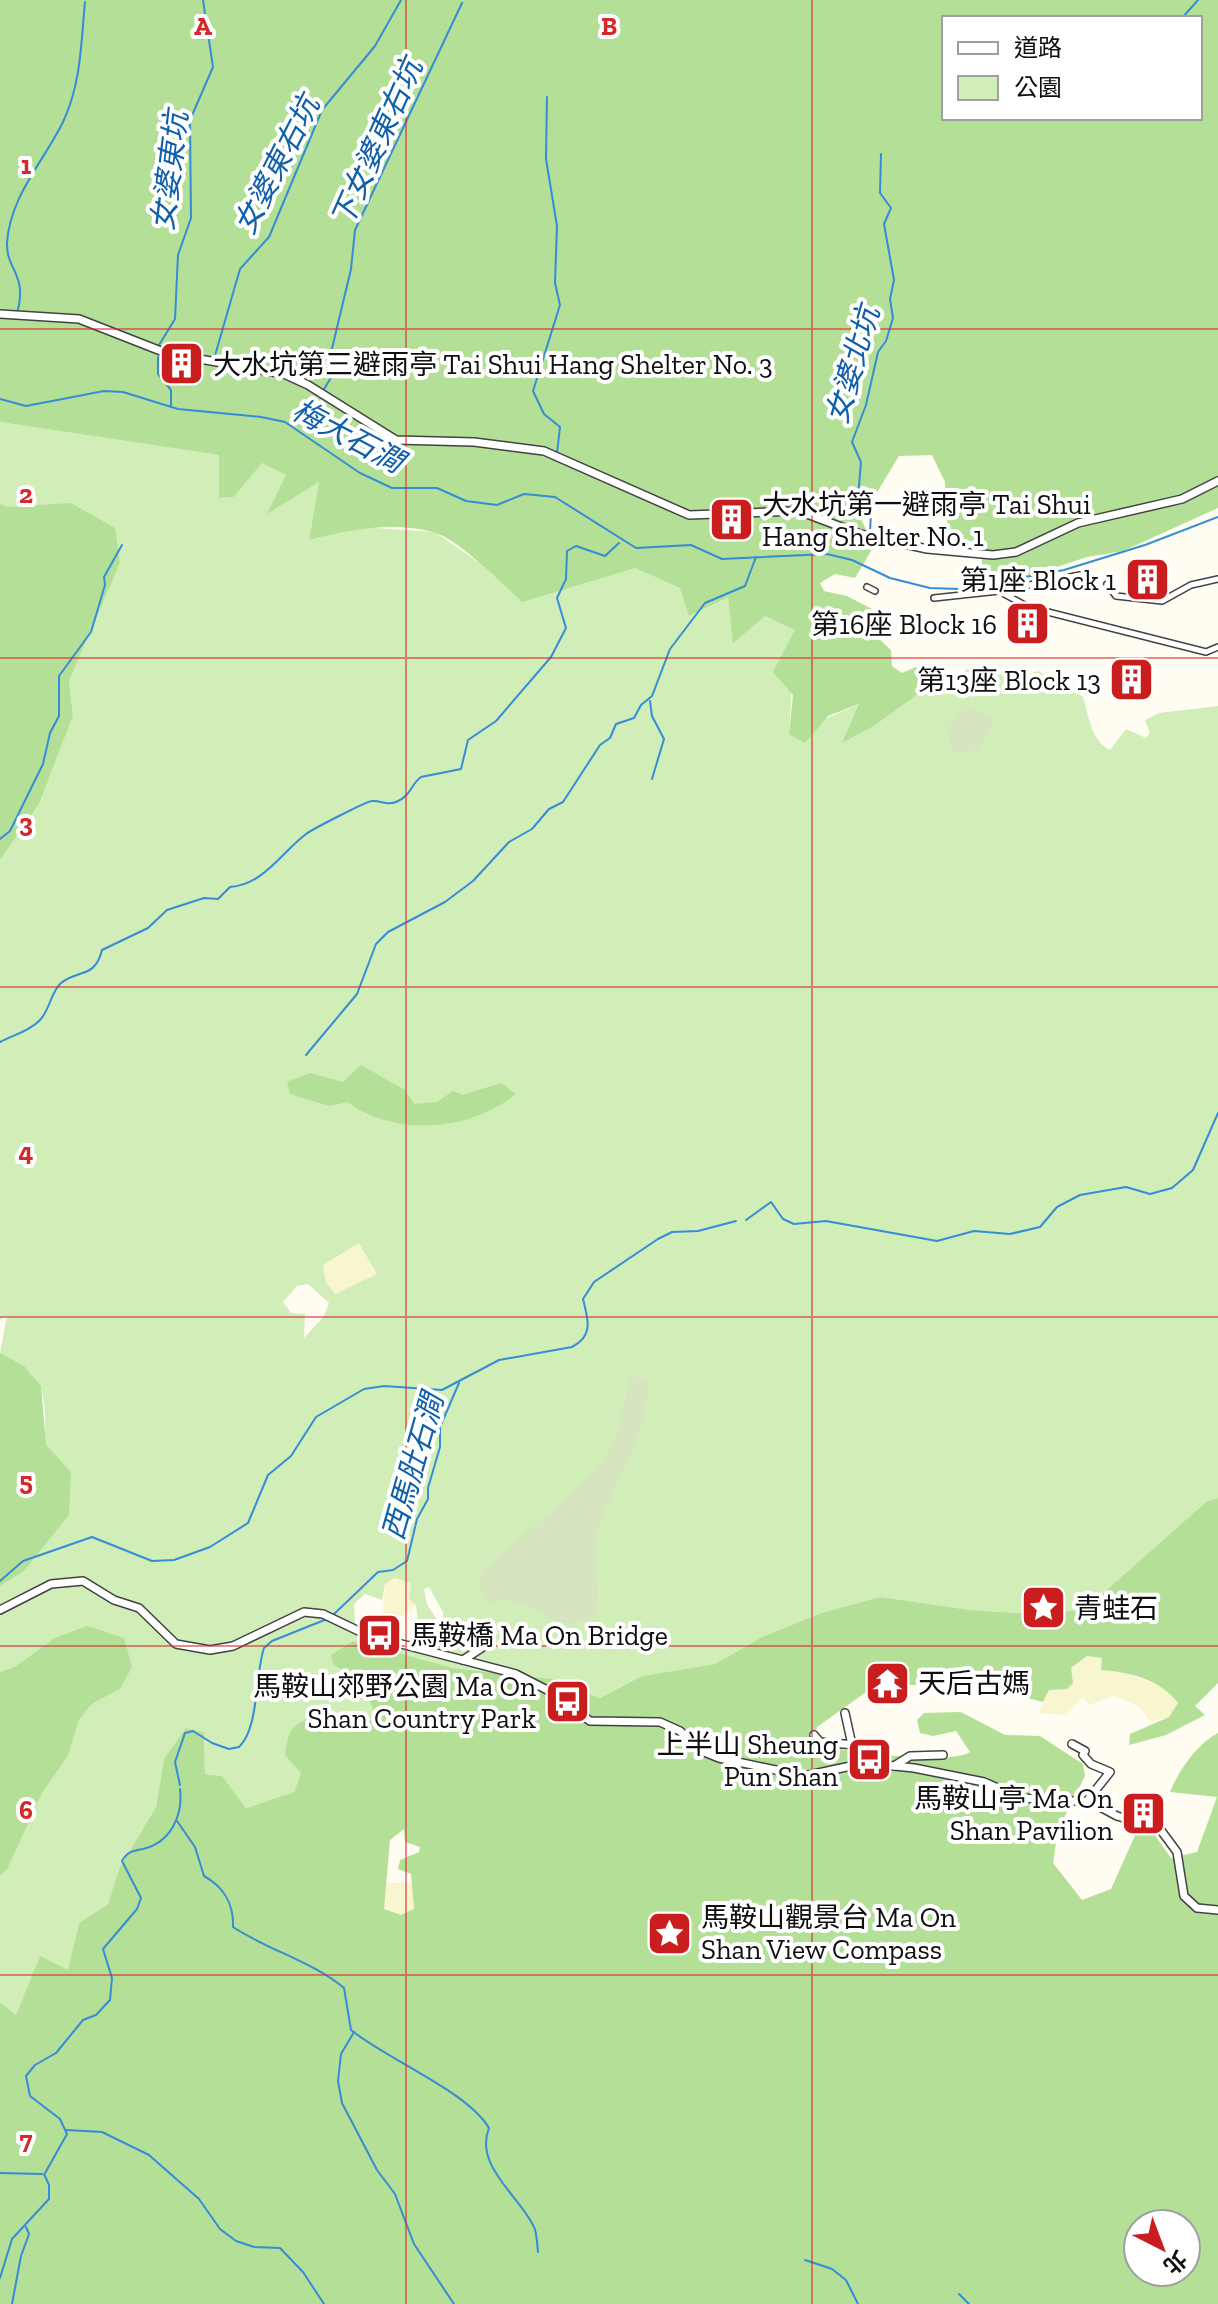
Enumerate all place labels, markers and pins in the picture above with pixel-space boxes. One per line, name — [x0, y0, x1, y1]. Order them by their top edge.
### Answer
building icon: 大水坑第三避雨亭 Tai Shui Hang Shelter No. 3 — [158, 340, 206, 388]
place label: 大水坑第三避雨亭 Tai Shui Hang Shelter No. 3 — [213, 348, 773, 381]
place label: 大水坑第一避雨亭 Tai Shui Hang Shelter No. 1 — [762, 488, 1091, 553]
building icon: 大水坑第一避雨亭 Tai Shui Hang Shelter No. 1 — [707, 496, 755, 544]
building icon: 第1座 Block 1 — [1123, 556, 1171, 604]
place label: 第1座 Block 1 — [960, 564, 1116, 597]
building icon: 第16座 Block 16 — [1004, 600, 1052, 648]
place label: 第16座 Block 16 — [811, 608, 997, 641]
building icon: 第13座 Block 13 — [1108, 656, 1156, 704]
place label: 第13座 Block 13 — [917, 664, 1101, 697]
place icon: 青蛙石 — [1019, 1584, 1067, 1632]
place label: 青蛙石 — [1074, 1592, 1158, 1625]
bus stop icon: 馬鞍橋 Ma On Bridge — [355, 1611, 403, 1659]
place label: 馬鞍橋 Ma On Bridge — [410, 1619, 668, 1652]
temple icon: 天后古媽 — [863, 1659, 911, 1707]
place label: 天后古媽 — [918, 1667, 1030, 1700]
place label: 馬鞍山郊野公園 Ma On Shan Country Park — [253, 1670, 536, 1735]
bus stop icon: 馬鞍山郊野公園 Ma On Shan Country Park — [543, 1678, 591, 1726]
place label: 上半山 Sheung Pun Shan — [657, 1728, 838, 1793]
bus stop icon: 上半山 Sheung Pun Shan — [845, 1736, 893, 1784]
place label: 馬鞍山亭 Ma On Shan Pavilion — [914, 1782, 1113, 1847]
building icon: 馬鞍山亭 Ma On Shan Pavilion — [1120, 1790, 1168, 1838]
place label: 馬鞍山觀景台 Ma On Shan View Compass — [701, 1901, 956, 1966]
place icon: 馬鞍山觀景台 Ma On Shan View Compass — [646, 1909, 694, 1957]

